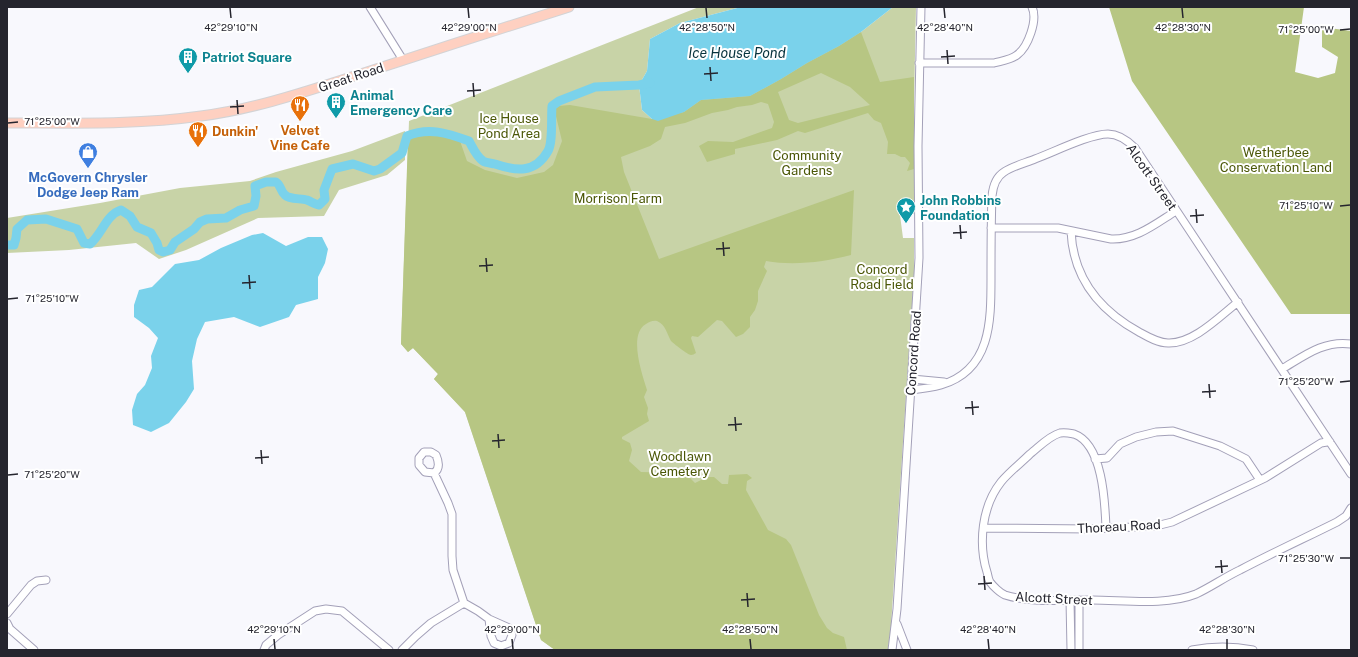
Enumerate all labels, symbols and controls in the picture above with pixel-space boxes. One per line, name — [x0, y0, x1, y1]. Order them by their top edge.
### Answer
text: 42°29'10"N — [204, 21, 258, 33]
text: 42°29'00"N — [441, 21, 497, 33]
text: 42°28'50"N — [679, 21, 735, 33]
text: 42°28'40"N — [917, 21, 973, 33]
text: 42°28'30"N — [1155, 21, 1211, 33]
text: 71°25'00"W — [1278, 23, 1334, 35]
water label: Ice House Pond — [688, 45, 786, 61]
building icon: Patriot Square — [177, 46, 199, 74]
place label: Patriot Square — [202, 50, 292, 65]
street label: Great Road — [317, 60, 386, 95]
place label: Animal Emergency Care — [350, 88, 452, 118]
building icon: Animal Emergency Care — [325, 91, 347, 119]
restaurant icon: Velvet Vine Cafe — [289, 94, 311, 122]
park label: Ice House Pond Area — [478, 111, 540, 141]
text: 71°25'00"W — [24, 115, 80, 127]
restaurant icon: Dunkin' — [187, 120, 209, 148]
place label: Velvet Vine Cafe — [270, 123, 330, 153]
place label: Dunkin' — [212, 124, 258, 139]
shop icon: McGovern Chrysler Dodge Jeep Ram — [77, 141, 99, 169]
street label: Alcott Street — [1123, 141, 1180, 213]
park label: Wetherbee Conservation Land — [1220, 145, 1332, 175]
park label: Community Gardens — [772, 148, 842, 178]
place label: McGovern Chrysler Dodge Jeep Ram — [28, 170, 148, 200]
park label: Morrison Farm — [574, 191, 662, 206]
place label: John Robbins Foundation — [920, 193, 1001, 223]
place icon: John Robbins Foundation — [895, 196, 917, 224]
text: 71°25'10"W — [1279, 199, 1333, 211]
park label: Concord Road Field — [850, 262, 914, 292]
text: 71°25'10"W — [25, 292, 79, 304]
street label: Concord Road — [903, 310, 924, 396]
text: 71°25'20"W — [1278, 375, 1334, 387]
park label: Woodlawn Cemetery — [649, 449, 711, 479]
text: 71°25'20"W — [24, 468, 80, 480]
street label: Thoreau Road — [1077, 517, 1161, 536]
text: 71°25'30"W — [1278, 552, 1334, 564]
street label: Alcott Street — [1015, 589, 1093, 608]
text: 42°29'10"N — [247, 623, 301, 635]
text: 42°29'00"N — [484, 623, 540, 635]
text: 42°28'50"N — [722, 623, 778, 635]
text: 42°28'40"N — [960, 623, 1016, 635]
text: 42°28'30"N — [1199, 623, 1255, 635]

